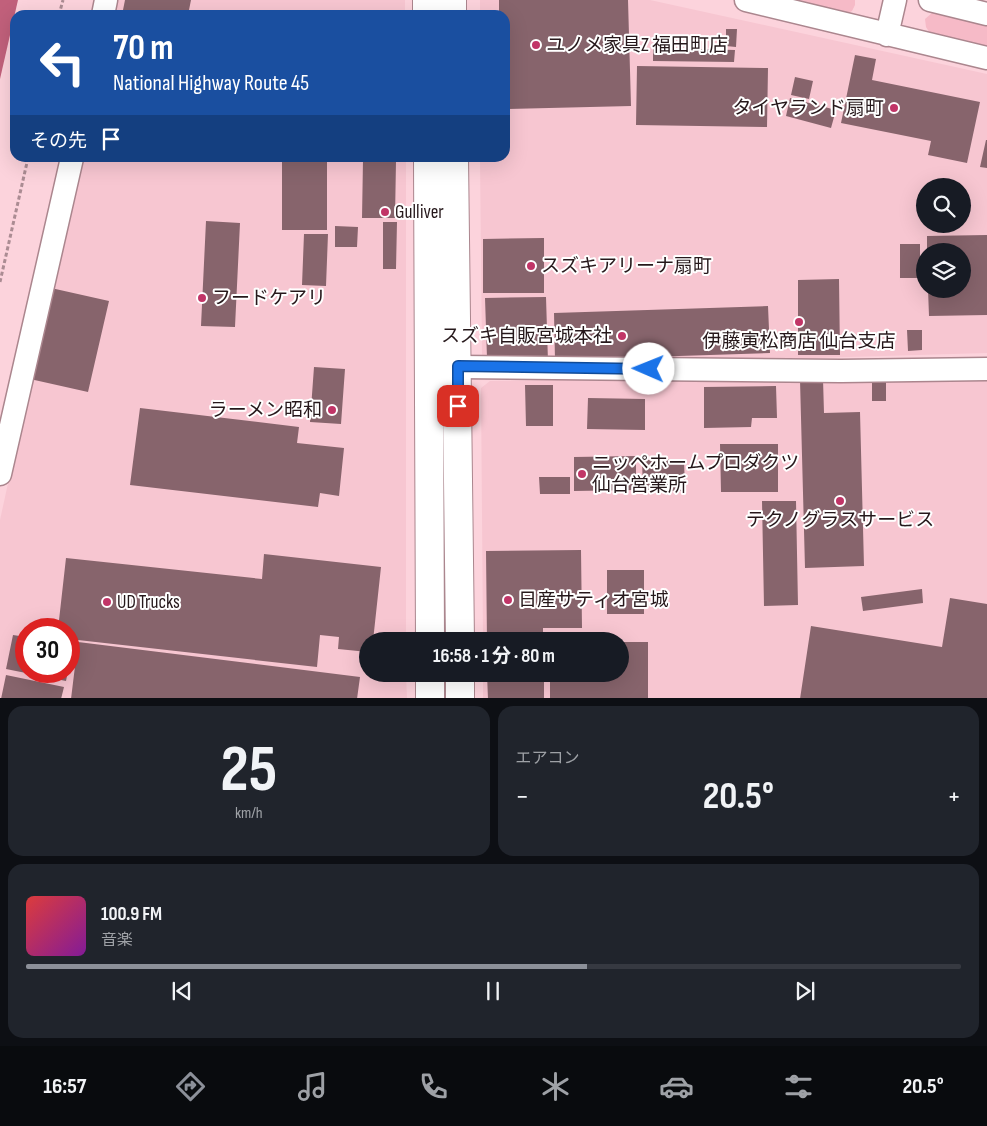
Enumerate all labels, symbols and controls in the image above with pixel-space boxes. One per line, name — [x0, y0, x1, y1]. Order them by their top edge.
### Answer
text: 70 m — [113, 27, 173, 70]
icon: left — [30, 30, 95, 95]
place label: ユノメ家具Z 福田町店 — [546, 34, 728, 57]
marker: ユノメ家具Z 福田町店 — [530, 39, 542, 51]
text: National Highway Route 45 — [113, 70, 309, 97]
place label: タイヤランド扇町 — [733, 97, 884, 120]
marker: タイヤランド扇町 — [888, 102, 900, 114]
icon: arrive — [97, 125, 125, 153]
text: その先 — [30, 130, 87, 153]
map controls — [916, 178, 971, 298]
button: search — [916, 178, 971, 233]
place label: Gulliver — [395, 201, 444, 224]
marker: Gulliver — [379, 206, 391, 218]
button: layers — [916, 243, 971, 298]
place label: スズキアリーナ扇町 — [541, 255, 712, 278]
marker: スズキアリーナ扇町 — [525, 260, 537, 272]
place label: フードケアリ — [212, 287, 326, 310]
marker: フードケアリ — [196, 292, 208, 304]
marker: 伊藤寅松商店 仙台支店 — [793, 316, 805, 328]
place label: スズキ自販宮城本社 — [441, 325, 612, 348]
marker: スズキ自販宮城本社 — [616, 330, 628, 342]
place label: 伊藤寅松商店 仙台支店 — [702, 330, 896, 353]
position arrow — [622, 342, 674, 394]
pin — [437, 385, 479, 427]
icon: arrive — [444, 392, 472, 420]
place label: ラーメン昭和 — [209, 399, 322, 422]
marker: ラーメン昭和 — [326, 404, 338, 416]
place label: ニッペホームプロダクツ 仙台営業所 — [592, 452, 799, 497]
marker: ニッペホームプロダクツ 仙台営業所 — [576, 468, 588, 480]
marker: テクノグラスサービス — [834, 495, 846, 507]
place label: テクノグラスサービス — [746, 509, 934, 532]
place label: 日産サティオ宮城 — [518, 589, 669, 612]
place label: UD Trucks — [117, 591, 180, 614]
marker: 日産サティオ宮城 — [502, 594, 514, 606]
marker: UD Trucks — [101, 596, 113, 608]
speed limit sign: 30 — [15, 618, 80, 683]
text: 16:58 · 1 分 · 80 m — [433, 645, 555, 668]
text: 25 — [220, 732, 277, 810]
text: エアコン — [516, 749, 580, 768]
text: 20.5° — [703, 774, 774, 819]
text: − — [516, 780, 529, 813]
text: + — [947, 780, 961, 813]
text: km/h — [235, 804, 263, 823]
text: 100.9 FM — [101, 903, 162, 926]
text: 音楽 — [101, 931, 133, 950]
icon: previous — [168, 977, 196, 1005]
icon: pause — [479, 977, 507, 1005]
icon: next — [791, 977, 819, 1005]
icon: directions — [173, 1069, 208, 1104]
icon: music — [295, 1069, 330, 1104]
icon: phone — [416, 1069, 451, 1104]
icon: climate — [538, 1069, 573, 1104]
icon: car — [659, 1069, 694, 1104]
icon: filters — [781, 1069, 816, 1104]
text: 16:57 — [43, 1073, 86, 1100]
text: 20.5° — [902, 1073, 944, 1100]

